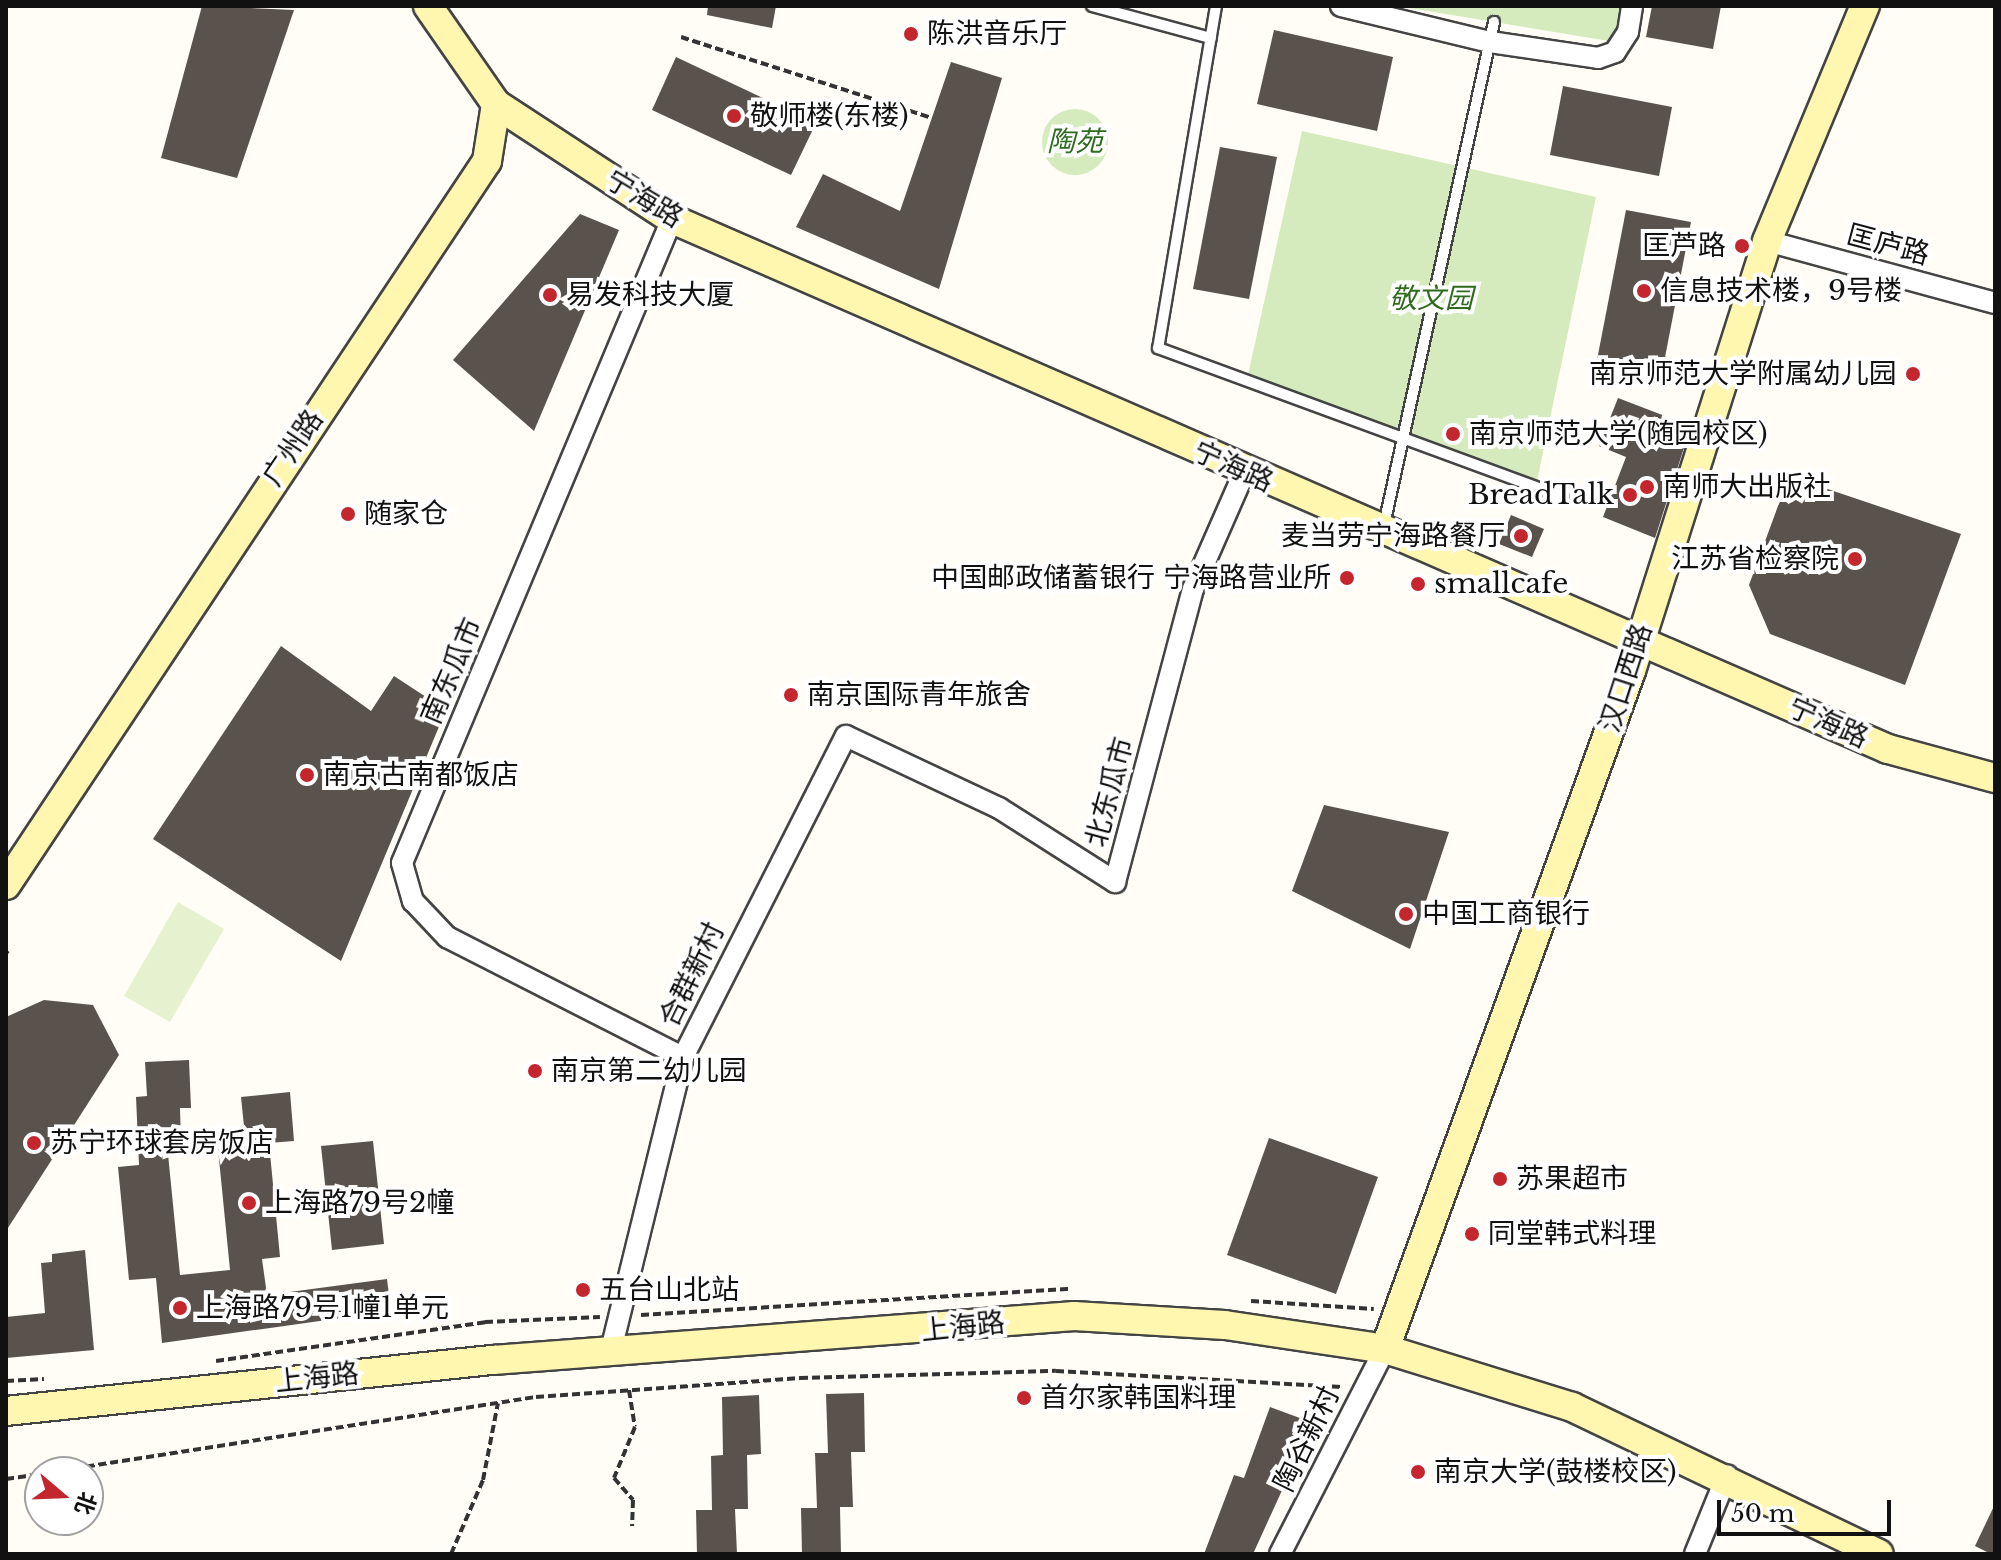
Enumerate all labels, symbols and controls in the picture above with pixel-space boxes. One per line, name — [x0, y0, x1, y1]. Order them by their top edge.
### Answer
place label: 陈洪音乐厅 — [927, 17, 1067, 51]
marker: 陈洪音乐厅 — [902, 25, 920, 43]
place label: 敬师楼(东楼) — [750, 99, 909, 133]
marker: 敬师楼(东楼) — [725, 107, 743, 125]
park label: 陶苑 — [1047, 125, 1103, 159]
street label: 宁海路 — [599, 163, 689, 235]
street label: 匡庐路 — [1843, 218, 1933, 272]
place label: 匡芦路 — [1642, 229, 1726, 263]
marker: 匡芦路 — [1733, 237, 1751, 255]
place label: 信息技术楼，9号楼 — [1660, 274, 1902, 308]
place label: 易发科技大厦 — [566, 278, 734, 312]
park label: 敬文园 — [1389, 282, 1473, 316]
marker: 信息技术楼，9号楼 — [1635, 282, 1653, 300]
marker: 易发科技大厦 — [541, 286, 559, 304]
place label: 南京师范大学附属幼儿园 — [1589, 357, 1897, 391]
marker: 南京师范大学附属幼儿园 — [1904, 365, 1922, 383]
street label: 广州路 — [256, 404, 330, 492]
place label: 南京师范大学(随园校区) — [1469, 417, 1768, 451]
marker: 南京师范大学(随园校区) — [1444, 425, 1462, 443]
street label: 宁海路 — [1188, 435, 1278, 499]
place label: 南师大出版社 — [1663, 470, 1831, 504]
place label: BreadTalk — [1468, 478, 1614, 512]
marker: 南师大出版社 — [1638, 478, 1656, 496]
marker: BreadTalk — [1621, 486, 1639, 504]
place label: 随家仓 — [364, 497, 448, 531]
marker: 随家仓 — [339, 505, 357, 523]
place label: 麦当劳宁海路餐厅 — [1281, 519, 1505, 553]
marker: 麦当劳宁海路餐厅 — [1512, 527, 1530, 545]
place label: 江苏省检察院 — [1671, 542, 1839, 576]
marker: 江苏省检察院 — [1846, 550, 1864, 568]
place label: 中国邮政储蓄银行 宁海路营业所 — [931, 561, 1331, 595]
place label: smallcafe — [1434, 567, 1568, 601]
marker: 中国邮政储蓄银行 宁海路营业所 — [1338, 569, 1356, 587]
marker: smallcafe — [1409, 575, 1427, 593]
street label: 南东瓜市 — [415, 613, 489, 729]
street label: 汉口西路 — [1593, 620, 1659, 736]
place label: 南京国际青年旅舍 — [807, 678, 1031, 712]
marker: 南京国际青年旅舍 — [782, 686, 800, 704]
street label: 宁海路 — [1783, 691, 1873, 755]
street label: 北东瓜市 — [1079, 734, 1141, 850]
place label: 南京古南都饭店 — [323, 758, 519, 792]
marker: 南京古南都饭店 — [298, 766, 316, 784]
place label: 中国工商银行 — [1422, 897, 1590, 931]
marker: 中国工商银行 — [1397, 905, 1415, 923]
street label: 合群新村 — [652, 917, 732, 1033]
place label: 南京第二幼儿园 — [551, 1054, 747, 1088]
marker: 南京第二幼儿园 — [526, 1062, 544, 1080]
place label: 苏宁环球套房饭店 — [50, 1126, 274, 1160]
marker: 苏宁环球套房饭店 — [25, 1134, 43, 1152]
place label: 苏果超市 — [1516, 1162, 1628, 1196]
marker: 苏果超市 — [1491, 1170, 1509, 1188]
place label: 上海路79号2幢 — [265, 1186, 454, 1220]
marker: 上海路79号2幢 — [240, 1194, 258, 1212]
place label: 同堂韩式料理 — [1488, 1217, 1656, 1251]
marker: 同堂韩式料理 — [1463, 1225, 1481, 1243]
place label: 五台山北站 — [599, 1273, 739, 1307]
marker: 五台山北站 — [574, 1281, 592, 1299]
place label: 上海路79号1幢1单元 — [196, 1291, 449, 1325]
marker: 上海路79号1幢1单元 — [171, 1299, 189, 1317]
street label: 上海路 — [919, 1306, 1007, 1348]
street label: 上海路 — [273, 1357, 361, 1399]
place label: 首尔家韩国料理 — [1040, 1381, 1236, 1415]
street label: 陶谷新村 — [1267, 1381, 1347, 1497]
marker: 首尔家韩国料理 — [1015, 1389, 1033, 1407]
place label: 南京大学(鼓楼校区) — [1434, 1455, 1677, 1489]
north arrow — [24, 1456, 104, 1536]
marker: 南京大学(鼓楼校区) — [1409, 1463, 1427, 1481]
scale bar — [1721, 1484, 1895, 1534]
text: 北 — [69, 1489, 102, 1518]
text: 50 m — [1731, 1499, 1794, 1528]

